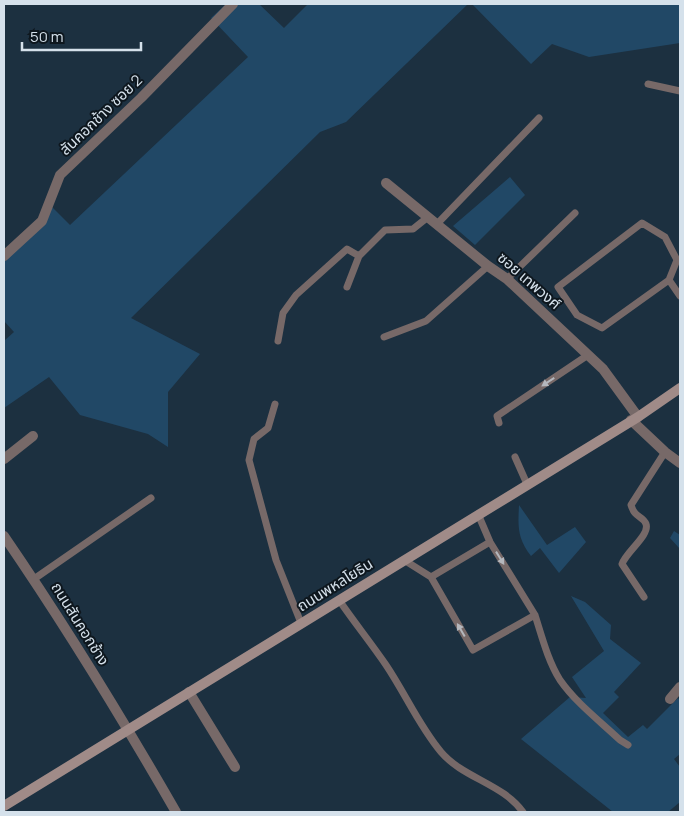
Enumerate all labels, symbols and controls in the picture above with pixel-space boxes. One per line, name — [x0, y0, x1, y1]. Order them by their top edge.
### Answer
scale bar — [22, 20, 141, 52]
text: 50 m — [30, 26, 64, 47]
street label: สันคอกช้าง ซอย 2 — [55, 70, 147, 159]
street label: ซอย เทพวงศ์ — [493, 247, 566, 314]
one-way arrow — [541, 377, 555, 387]
one-way arrow — [495, 551, 504, 565]
street label: ถนนพหลโยธิน — [293, 553, 377, 616]
street label: ถนนสันคอกช้าง — [47, 578, 114, 669]
one-way arrow — [457, 623, 466, 636]

